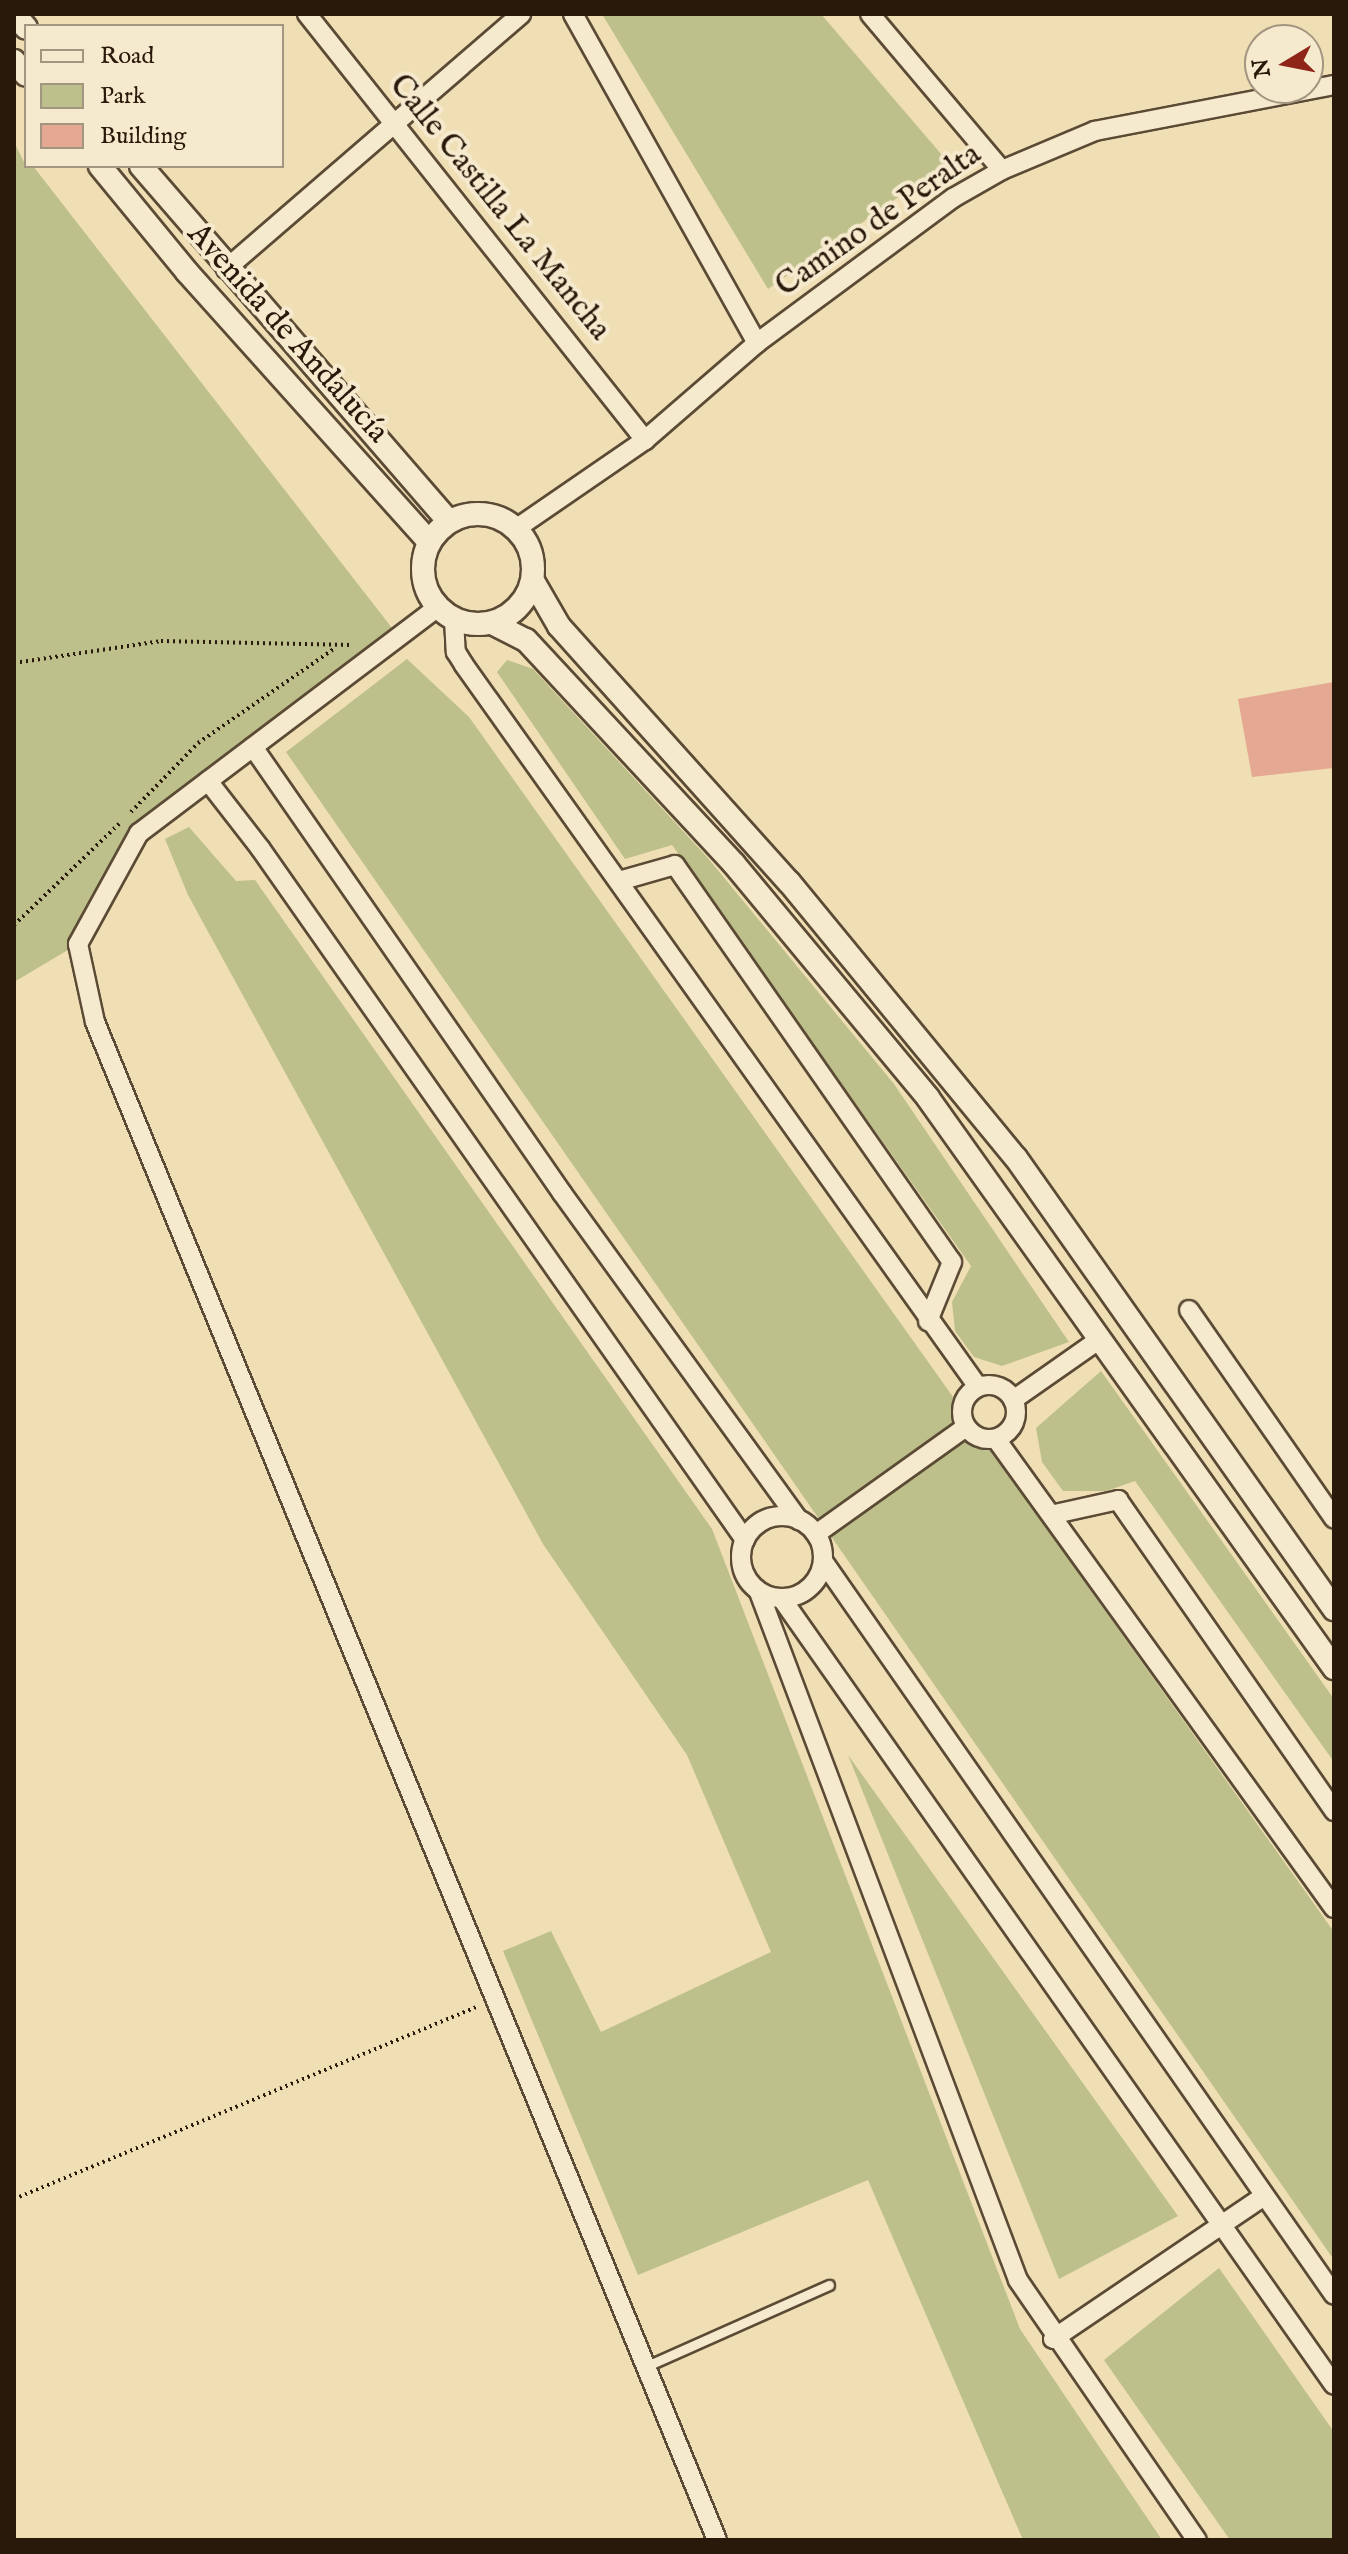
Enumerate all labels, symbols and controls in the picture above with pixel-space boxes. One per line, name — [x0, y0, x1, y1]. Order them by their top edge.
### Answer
legend — [24, 24, 284, 168]
north arrow — [1244, 24, 1324, 104]
text: Road — [100, 41, 154, 72]
text: N — [1247, 56, 1278, 80]
street label: Calle Castilla La Mancha — [380, 67, 618, 349]
text: Park — [100, 81, 146, 112]
text: Building — [100, 121, 186, 152]
street label: Camino de Peralta — [769, 136, 989, 306]
street label: Avenida de Andalucía — [178, 216, 396, 452]

